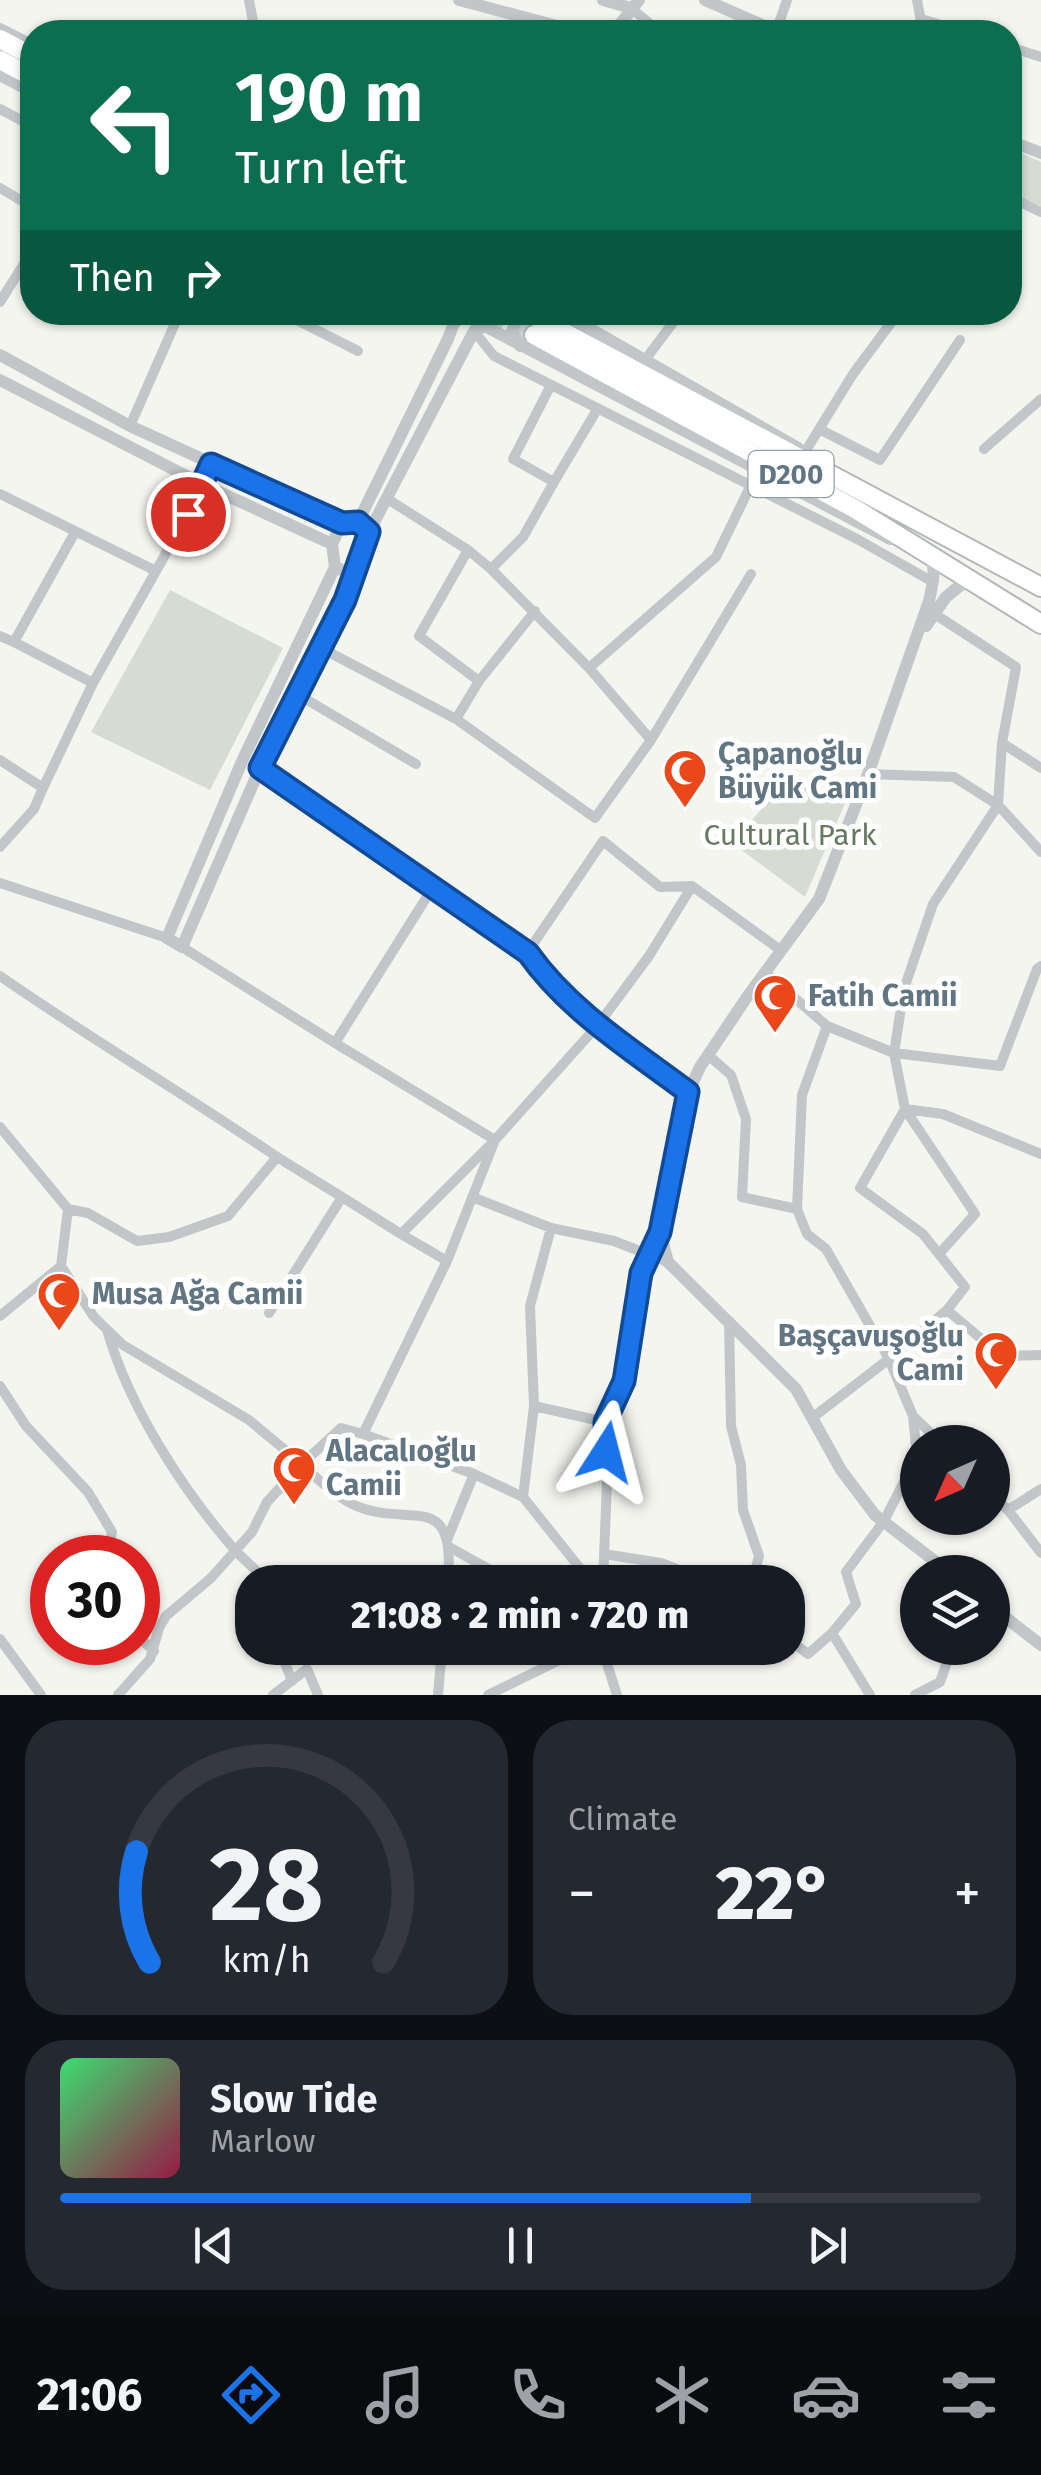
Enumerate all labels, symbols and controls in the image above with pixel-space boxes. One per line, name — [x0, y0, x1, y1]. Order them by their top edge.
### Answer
text: 190 m — [235, 56, 423, 140]
icon: left — [70, 60, 200, 190]
text: Turn left — [235, 141, 407, 195]
icon: right — [175, 250, 230, 305]
text: Then — [70, 255, 155, 301]
road number: D200 — [748, 451, 834, 497]
pin — [146, 472, 231, 557]
icon: arrive — [161, 487, 216, 542]
place label: Çapanoğlu Büyük Cami — [718, 736, 877, 806]
mosque icon: Çapanoğlu Büyük Cami — [662, 748, 708, 809]
park label: Cultural Park — [703, 817, 877, 853]
mosque icon: Fatih Camii — [752, 973, 798, 1034]
place label: Fatih Camii — [808, 978, 957, 1014]
mosque icon: Musa Ağa Camii — [36, 1271, 82, 1332]
place label: Musa Ağa Camii — [92, 1276, 303, 1312]
place label: Başçavuşoğlu Cami — [778, 1318, 964, 1388]
mosque icon: Başçavuşoğlu Cami — [973, 1330, 1019, 1391]
position arrow — [554, 1400, 658, 1504]
north arrow — [900, 1425, 1010, 1535]
map controls — [900, 1425, 1010, 1665]
place label: Alacalıoğlu Camii — [325, 1433, 477, 1503]
mosque icon: Alacalıoğlu Camii — [271, 1445, 317, 1506]
speed limit sign: 30 — [30, 1535, 160, 1665]
button: layers — [900, 1555, 1010, 1665]
text: 21:08 · 2 min · 720 m — [351, 1592, 689, 1638]
text: Climate — [568, 1800, 677, 1838]
text: 28 — [209, 1823, 324, 1948]
text: 22° — [716, 1849, 833, 1939]
text: − — [568, 1861, 596, 1927]
text: + — [954, 1861, 981, 1927]
text: km/h — [222, 1939, 311, 1981]
text: Slow Tide — [210, 2076, 378, 2122]
text: Marlow — [210, 2122, 316, 2160]
icon: previous — [186, 2218, 241, 2273]
icon: pause — [493, 2218, 548, 2273]
icon: next — [800, 2218, 855, 2273]
icon: directions — [216, 2360, 286, 2430]
icon: music — [360, 2360, 430, 2430]
icon: phone — [503, 2360, 573, 2430]
icon: climate — [647, 2360, 717, 2430]
icon: car — [791, 2360, 861, 2430]
icon: filters — [934, 2360, 1004, 2430]
text: 21:06 — [37, 2368, 142, 2422]

